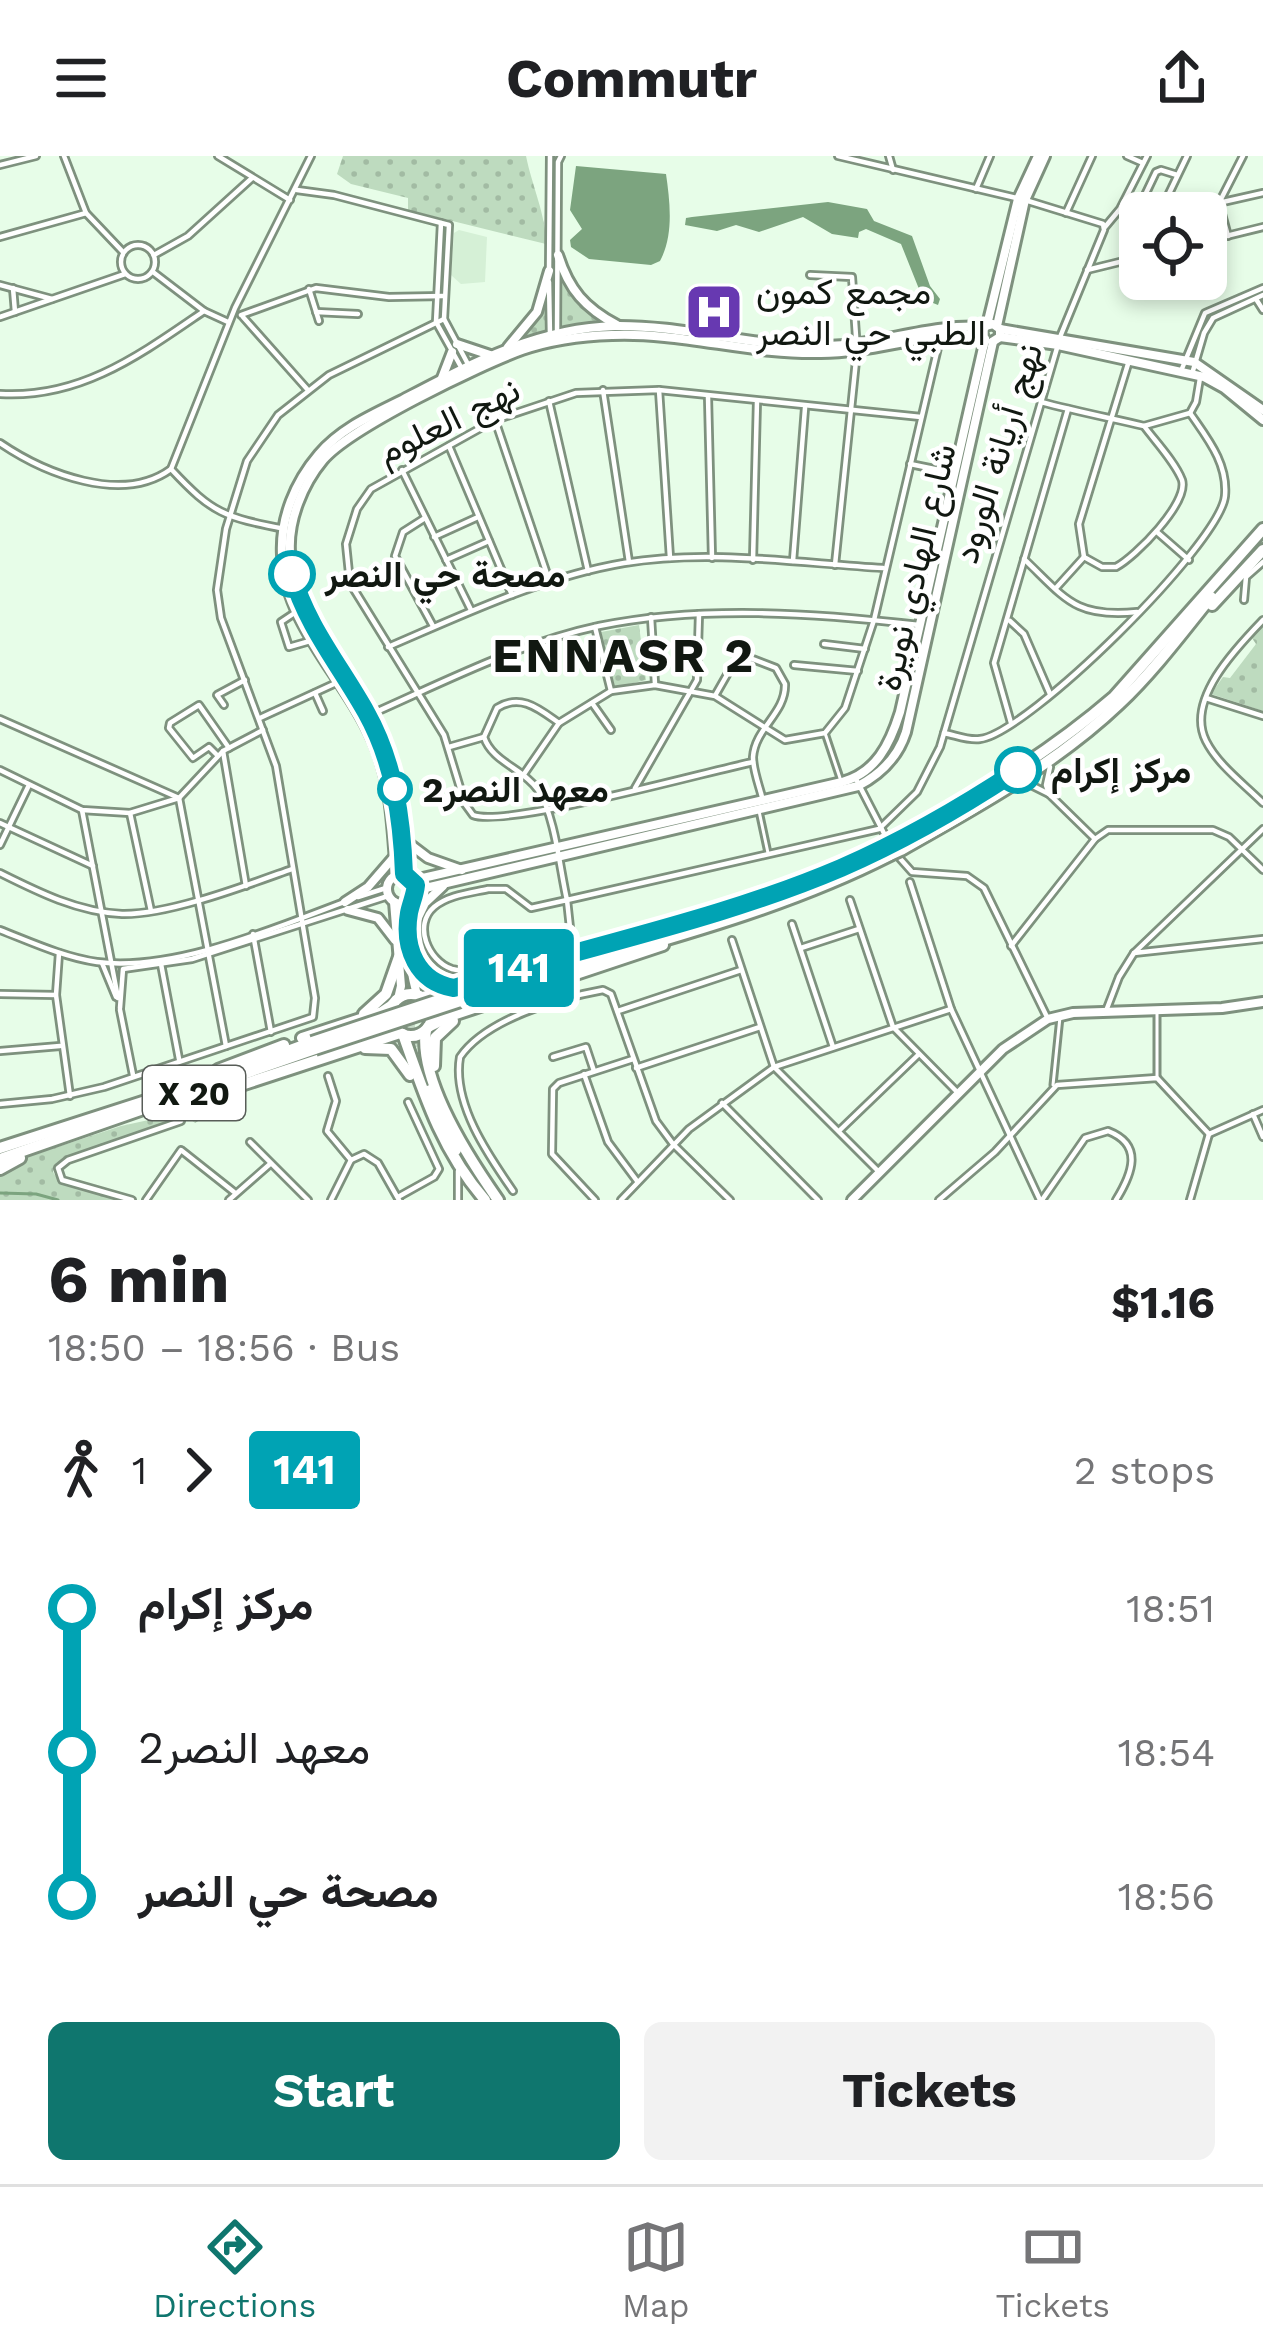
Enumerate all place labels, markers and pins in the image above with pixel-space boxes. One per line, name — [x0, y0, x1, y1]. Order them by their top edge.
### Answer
place label: مجمع كمون الطبي حي النصر — [755, 271, 986, 362]
hospital icon: مجمع كمون الطبي حي النصر — [683, 281, 745, 343]
marker: مصحة حي النصر — [270, 552, 314, 596]
place label: مصحة حي النصر — [324, 554, 565, 604]
marker: مركز إكرام — [996, 748, 1040, 792]
place label: مركز إكرام — [1051, 750, 1191, 794]
place label: معهد النصر2 — [422, 769, 609, 812]
marker: معهد النصر2 — [379, 773, 411, 805]

